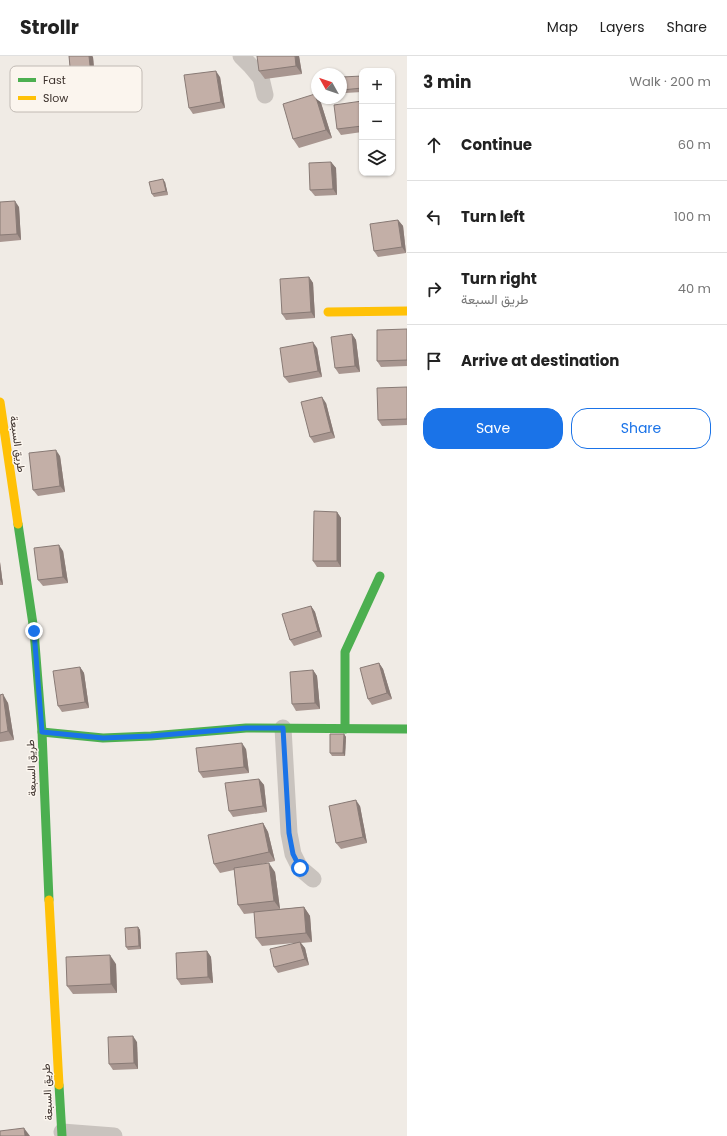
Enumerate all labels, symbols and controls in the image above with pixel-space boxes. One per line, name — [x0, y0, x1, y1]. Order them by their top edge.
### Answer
text: Strollr — [20, 14, 79, 41]
text: Map — [547, 17, 578, 37]
text: Layers — [600, 17, 644, 37]
text: Share — [666, 17, 707, 37]
legend — [10, 66, 142, 112]
north arrow — [311, 68, 347, 104]
map controls — [359, 68, 395, 176]
button: + — [359, 68, 395, 104]
text: 3 min — [423, 70, 471, 94]
text: Fast — [43, 72, 66, 88]
text: Walk · 200 m — [629, 72, 711, 91]
text: Slow — [43, 90, 68, 106]
button: − — [359, 104, 395, 140]
icon: ahead — [423, 134, 445, 156]
text: Continue — [461, 134, 532, 155]
text: 60 m — [678, 135, 711, 154]
button: layers — [359, 140, 395, 176]
icon: left — [423, 206, 445, 228]
text: Turn left — [461, 206, 525, 227]
text: 100 m — [674, 207, 711, 226]
text: Turn right — [461, 268, 537, 289]
icon: right — [423, 278, 445, 300]
text: 40 m — [678, 279, 711, 298]
text: طريق السبعة — [461, 290, 528, 309]
icon: arrive — [423, 350, 445, 372]
text: Arrive at destination — [461, 350, 619, 371]
button: Save — [423, 408, 563, 449]
button: Share — [571, 408, 711, 449]
street label: طريق السبعة — [6, 415, 30, 473]
route end — [25, 622, 43, 640]
street label: طريق السبعة — [22, 739, 40, 797]
route start — [291, 859, 309, 877]
street label: طريق السبعة — [38, 1063, 56, 1121]

